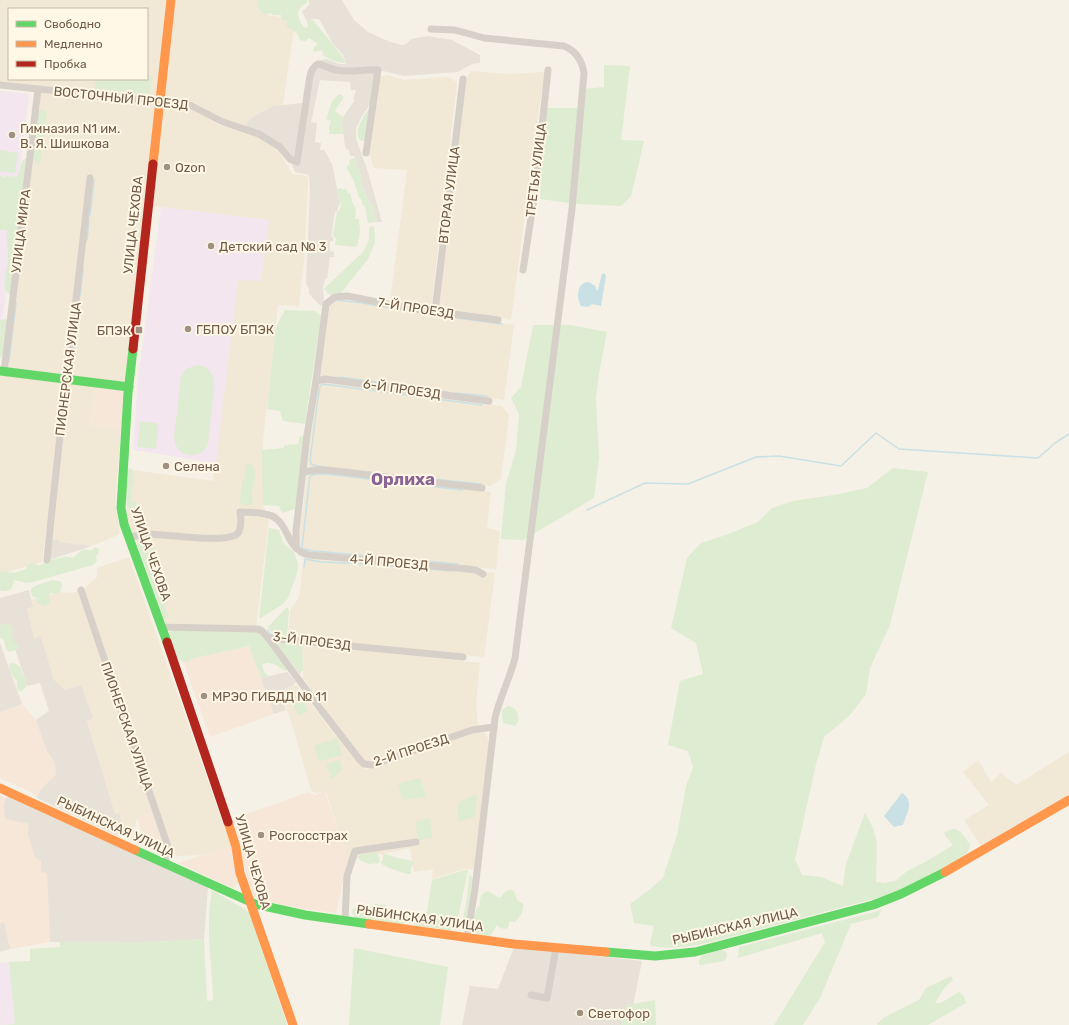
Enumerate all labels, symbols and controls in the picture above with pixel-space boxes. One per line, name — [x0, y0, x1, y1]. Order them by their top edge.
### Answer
legend — [8, 8, 148, 80]
text: Свободно — [44, 17, 101, 31]
text: Медленно — [44, 37, 103, 51]
text: Пробка — [44, 57, 87, 71]
street label: ВОСТОЧНЫЙ ПРОЕЗД — [53, 83, 189, 113]
place label: Гимназия N1 им. В. Я. Шишкова — [20, 121, 120, 151]
street label: ТРЕТЬЯ УЛИЦА — [523, 122, 549, 218]
marker: Гимназия N1 им. В. Я. Шишкова — [7, 130, 17, 140]
street label: ВТОРАЯ УЛИЦА — [436, 145, 462, 245]
place label: Ozon — [175, 160, 206, 175]
marker: Ozon — [162, 162, 172, 172]
street label: УЛИЦА ЧЕХОВА — [120, 175, 146, 275]
street label: УЛИЦА МИРА — [8, 188, 34, 274]
place label: Детский сад № 3 — [219, 239, 327, 254]
marker: Детский сад № 3 — [206, 241, 216, 251]
street label: 7-Й ПРОЕЗД — [377, 295, 455, 321]
street label: ПИОНЕРСКАЯ УЛИЦА — [52, 301, 84, 437]
place label: ГБПОУ БПЭК — [196, 322, 274, 337]
place label: БПЭК — [97, 323, 131, 338]
marker: ГБПОУ БПЭК — [183, 324, 193, 334]
marker: БПЭК — [134, 325, 144, 335]
street label: 6-Й ПРОЕЗД — [362, 376, 442, 402]
place label: Селена — [174, 459, 220, 474]
marker: Селена — [161, 461, 171, 471]
district label: Орлиха — [371, 469, 435, 489]
street label: УЛИЦА ЧЕХОВА — [128, 505, 174, 603]
street label: 4-Й ПРОЕЗД — [349, 551, 429, 573]
street label: 3-Й ПРОЕЗД — [272, 629, 352, 653]
street label: ПИОНЕРСКАЯ УЛИЦА — [98, 660, 156, 793]
place label: МРЭО ГИБДД № 11 — [212, 689, 327, 704]
marker: МРЭО ГИБДД № 11 — [199, 691, 209, 701]
street label: 2-Й ПРОЕЗД — [372, 731, 450, 769]
street label: РЫБИНСКАЯ УЛИЦА — [55, 793, 177, 861]
street label: УЛИЦА ЧЕХОВА — [232, 813, 274, 912]
place label: Росгосстрах — [269, 828, 348, 843]
marker: Росгосстрах — [256, 830, 266, 840]
street label: РЫБИНСКАЯ УЛИЦА — [356, 902, 485, 934]
street label: РЫБИНСКАЯ УЛИЦА — [671, 904, 799, 948]
place label: Светофор — [588, 1006, 650, 1021]
marker: Светофор — [575, 1008, 585, 1018]

